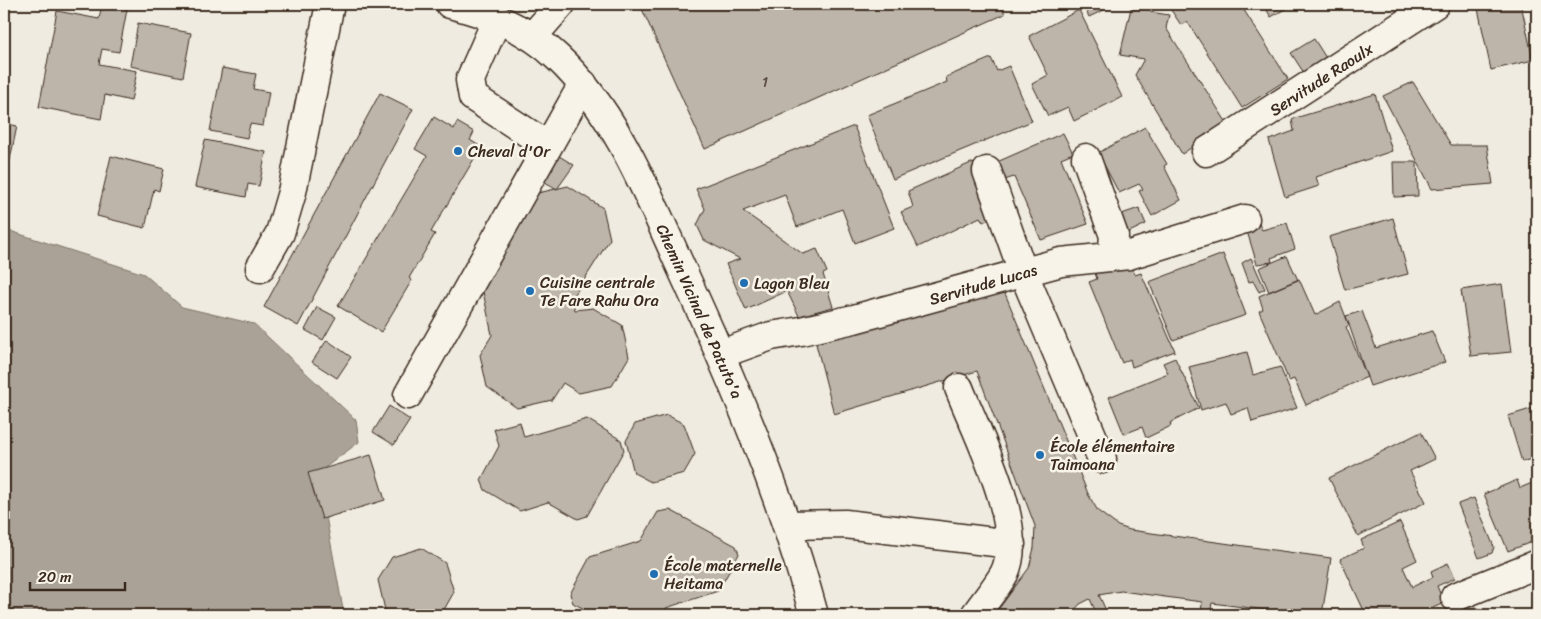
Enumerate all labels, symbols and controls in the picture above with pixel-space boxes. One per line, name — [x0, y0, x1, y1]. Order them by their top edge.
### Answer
street label: Servitude Raoulx — [1263, 34, 1380, 124]
house number: 1 — [762, 70, 768, 95]
place label: Cheval d'Or — [468, 137, 552, 166]
marker: Cheval d'Or — [452, 145, 464, 157]
street label: Chemin Vicinal de Patuto'a — [648, 219, 751, 403]
street label: Servitude Lucas — [926, 255, 1041, 314]
place label: Cuisine centrale Te Fare Rahu Ora — [540, 268, 659, 315]
place label: Lagon Bleu — [754, 269, 830, 298]
marker: Lagon Bleu — [738, 277, 750, 289]
marker: Cuisine centrale Te Fare Rahu Ora — [524, 285, 536, 297]
place label: École élémentaire Taimoana — [1050, 432, 1175, 479]
marker: École élémentaire Taimoana — [1034, 449, 1046, 461]
place label: École maternelle Heitama — [664, 551, 782, 598]
scale bar — [30, 559, 125, 591]
text: 20 m — [38, 564, 72, 590]
marker: École maternelle Heitama — [648, 568, 660, 580]

